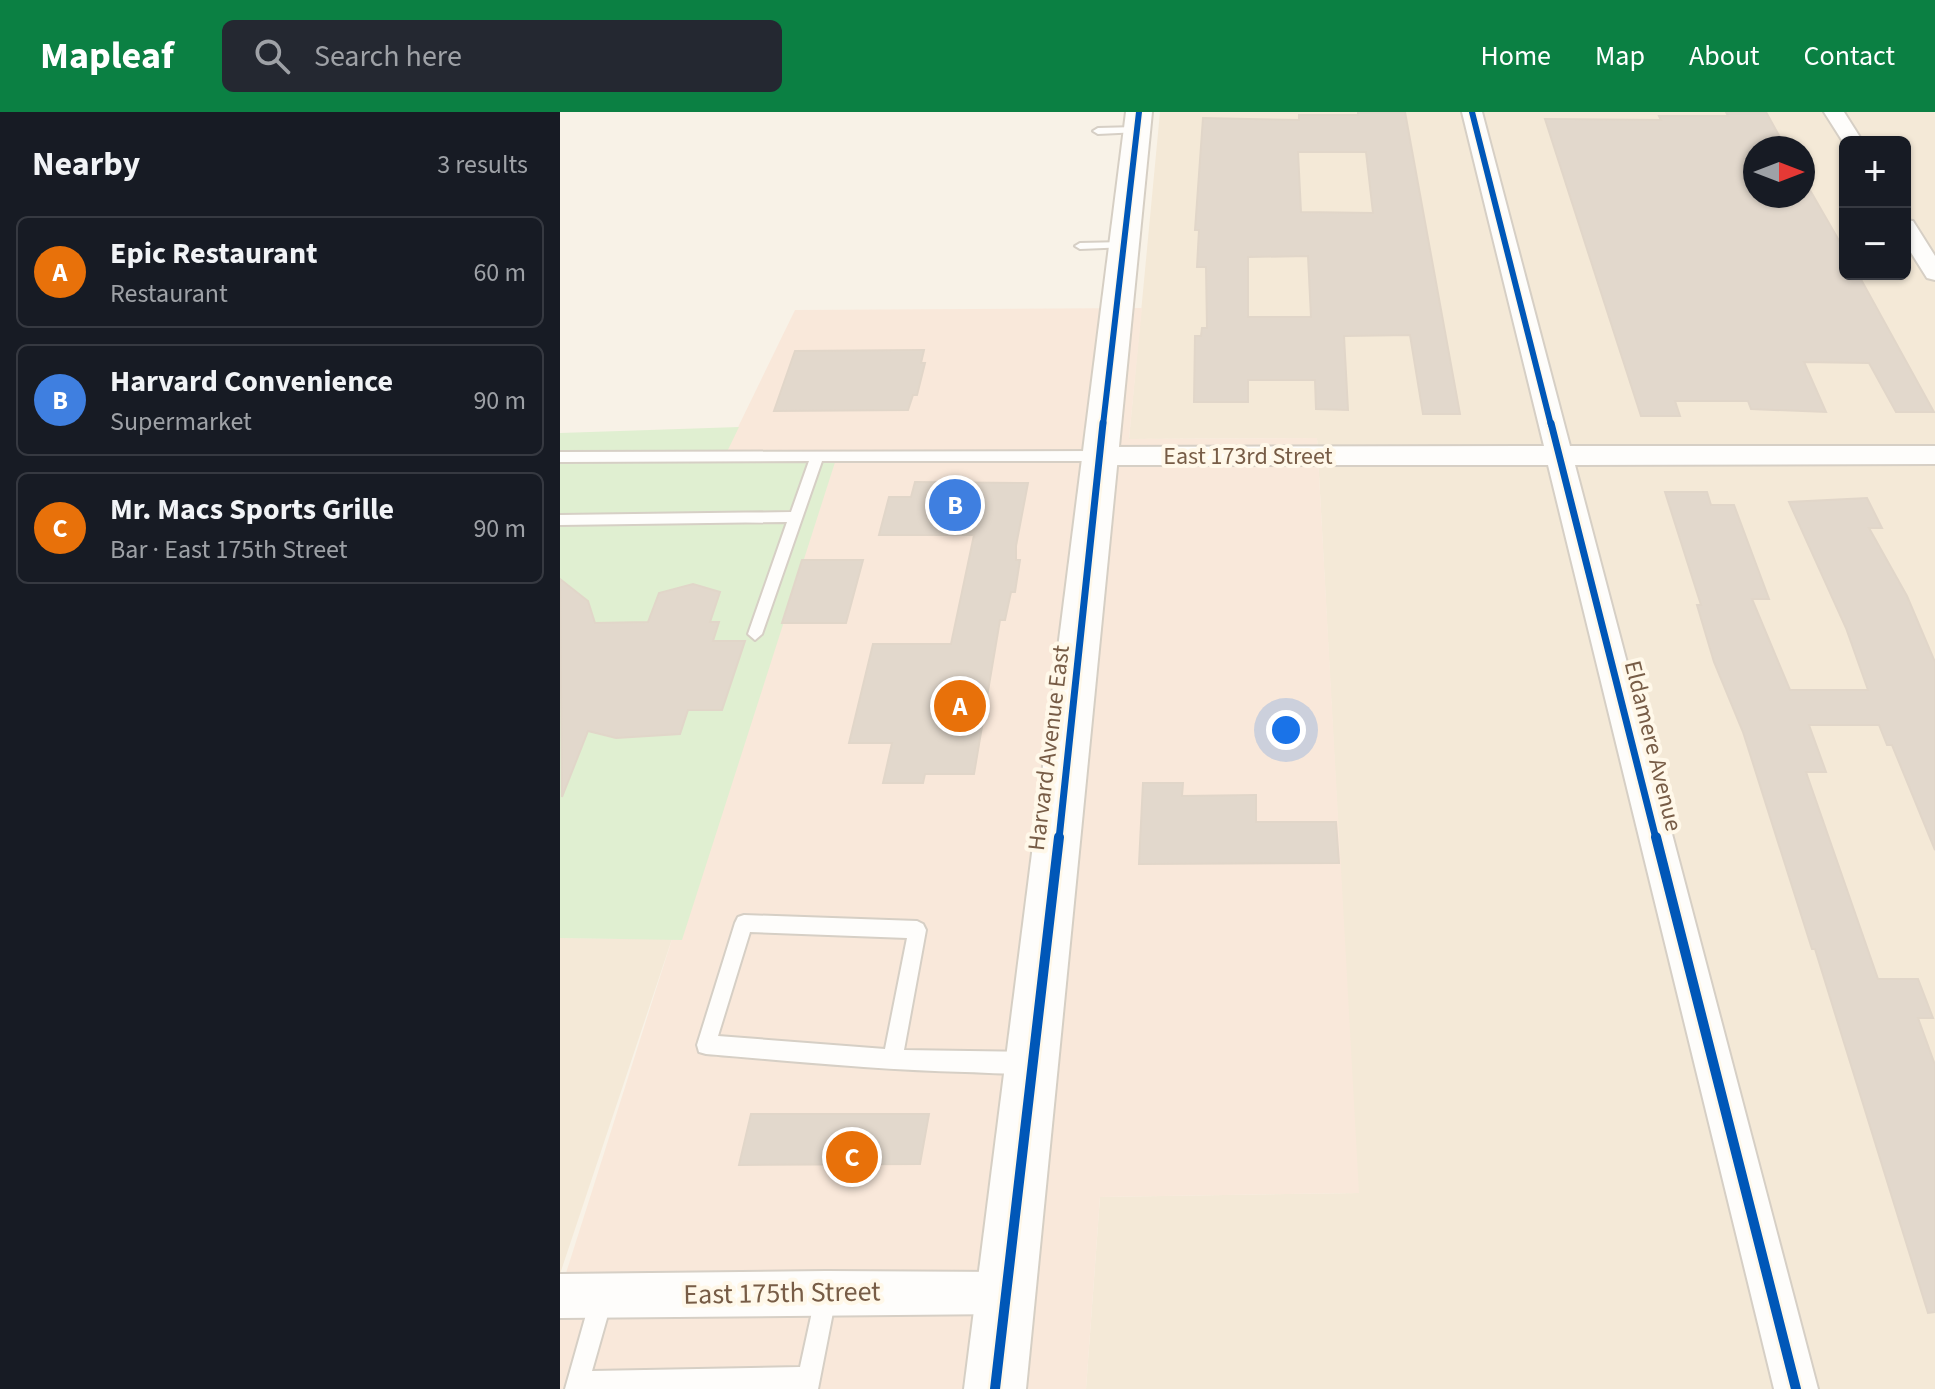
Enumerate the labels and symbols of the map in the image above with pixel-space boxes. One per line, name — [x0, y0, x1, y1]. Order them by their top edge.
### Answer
north arrow — [1743, 136, 1815, 208]
street label: East 173rd Street — [1163, 439, 1333, 474]
pin: B — [929, 475, 981, 535]
street label: Harvard Avenue East — [1019, 643, 1079, 853]
street label: Eldamere Avenue — [1615, 657, 1691, 835]
pin: A — [934, 676, 986, 736]
your location — [1266, 710, 1306, 750]
pin: C — [826, 1127, 878, 1187]
street label: East 175th Street — [683, 1271, 882, 1315]

